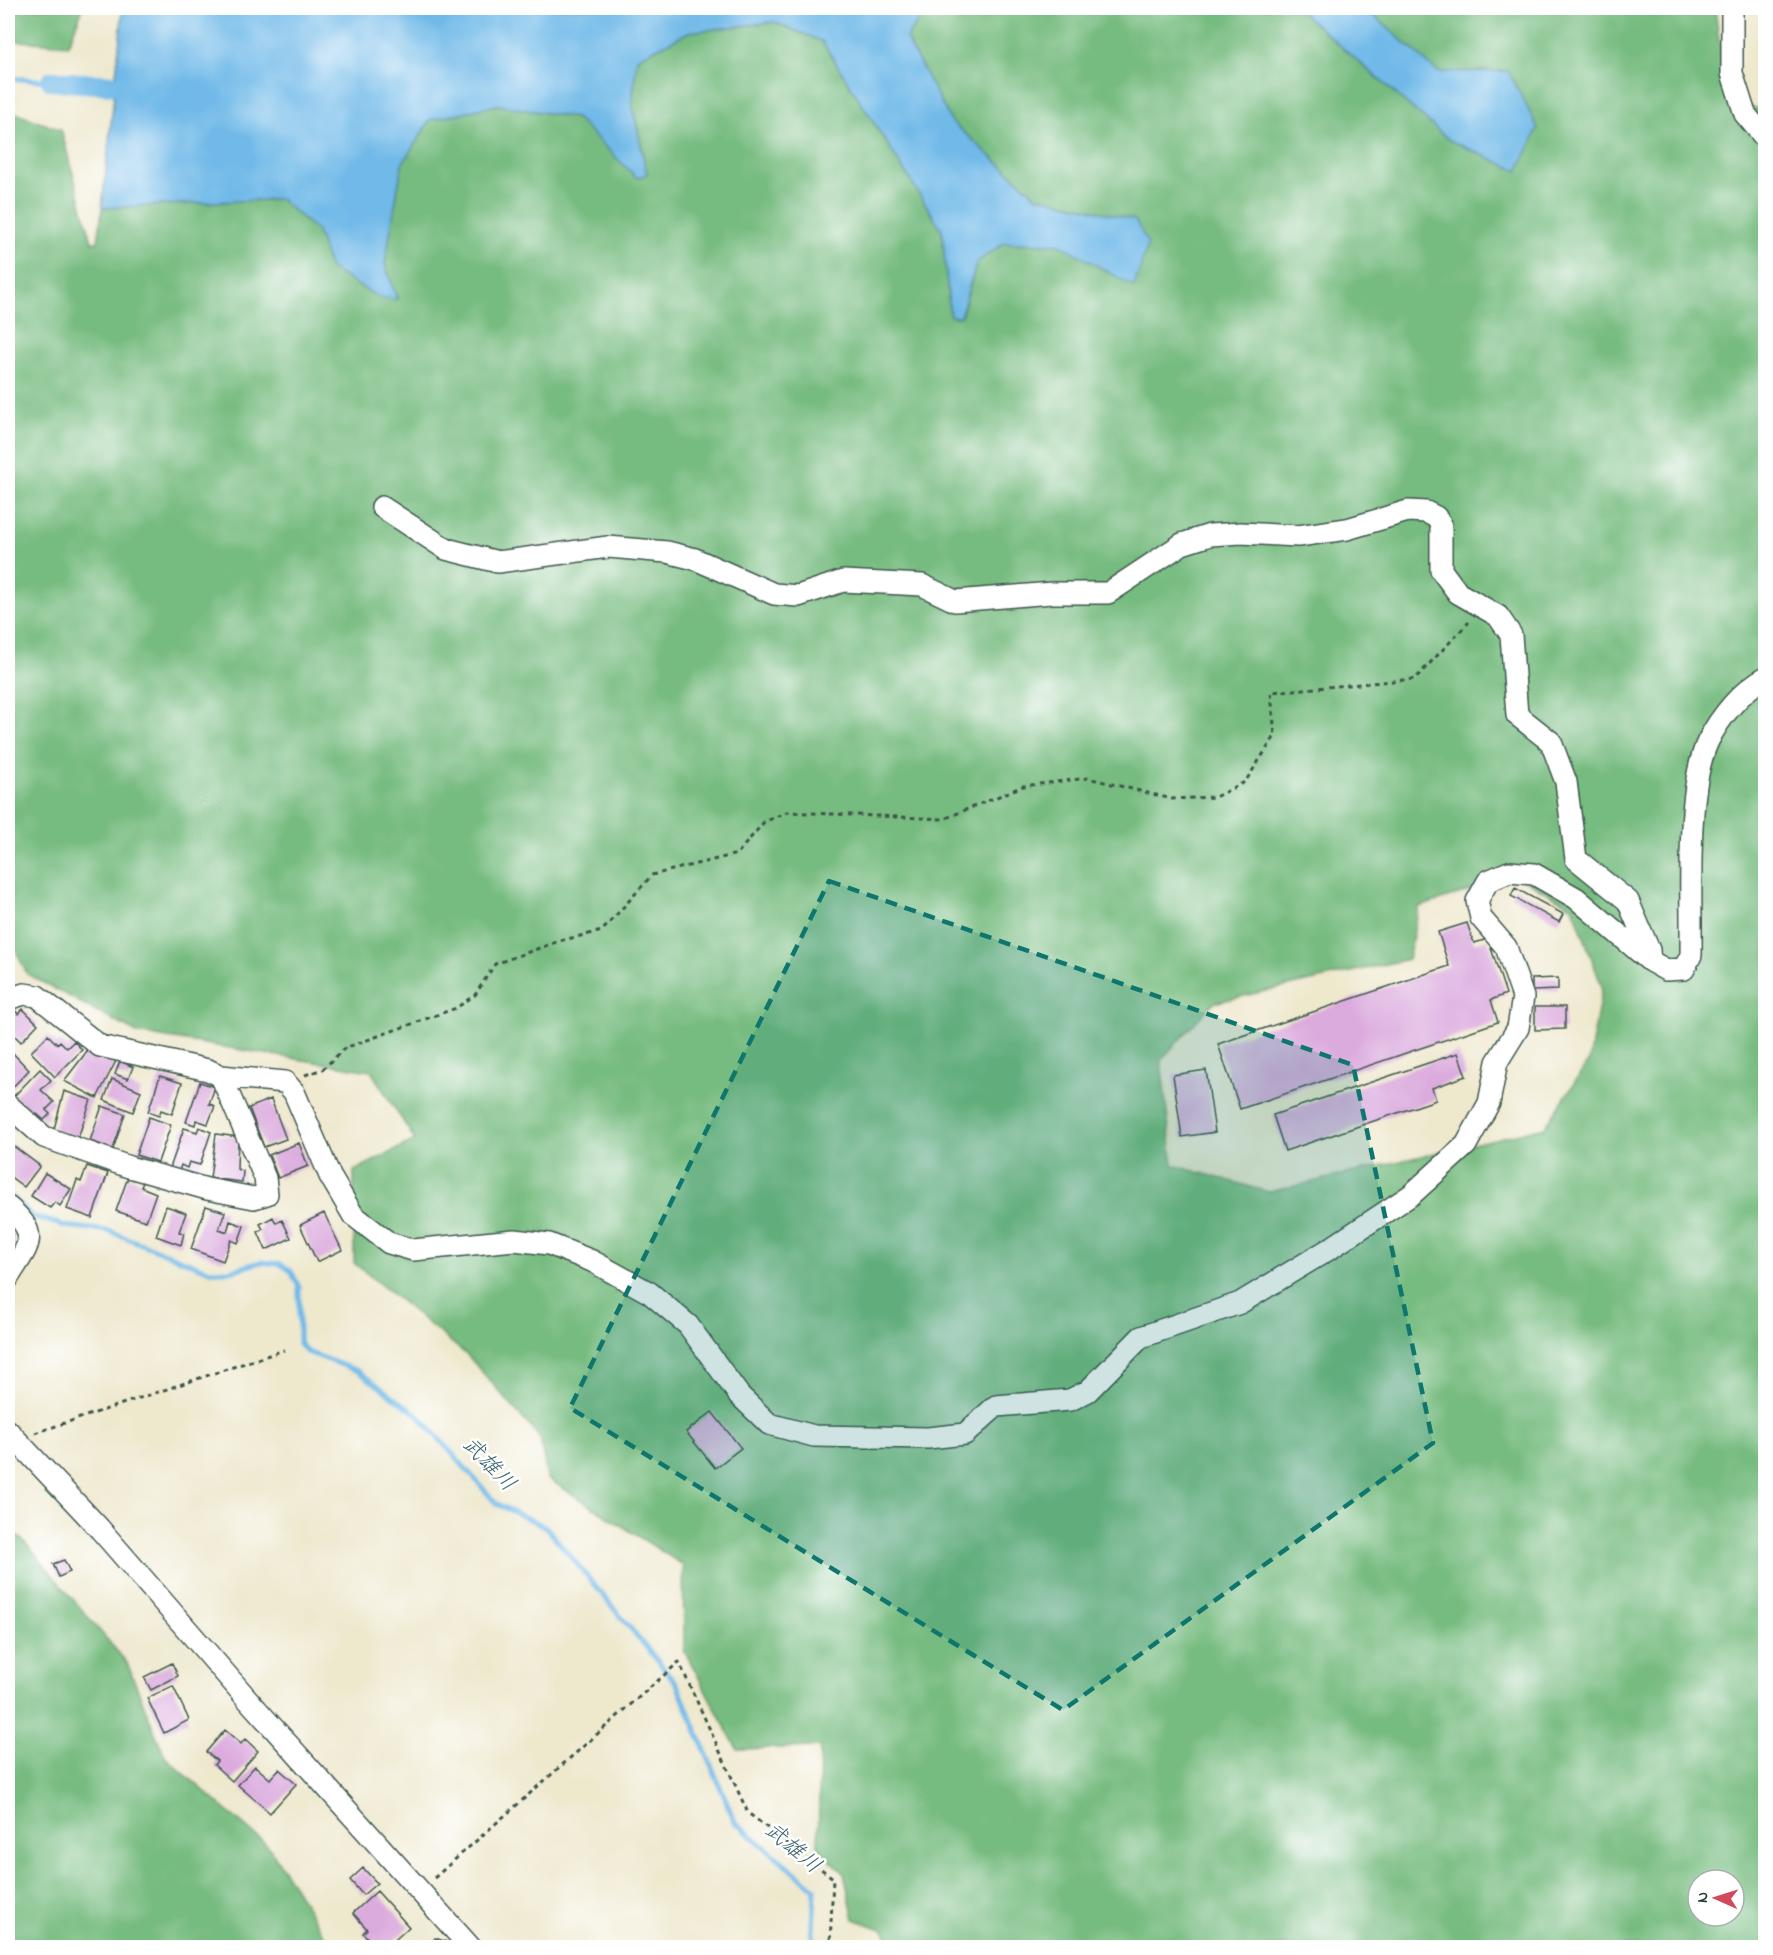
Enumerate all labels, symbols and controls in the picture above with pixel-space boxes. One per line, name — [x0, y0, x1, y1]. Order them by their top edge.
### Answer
water label: 武雄川 — [454, 1430, 522, 1500]
water label: 武雄川 — [756, 1816, 828, 1882]
north arrow — [1686, 1868, 1746, 1928]
text: N — [1691, 1891, 1715, 1903]

